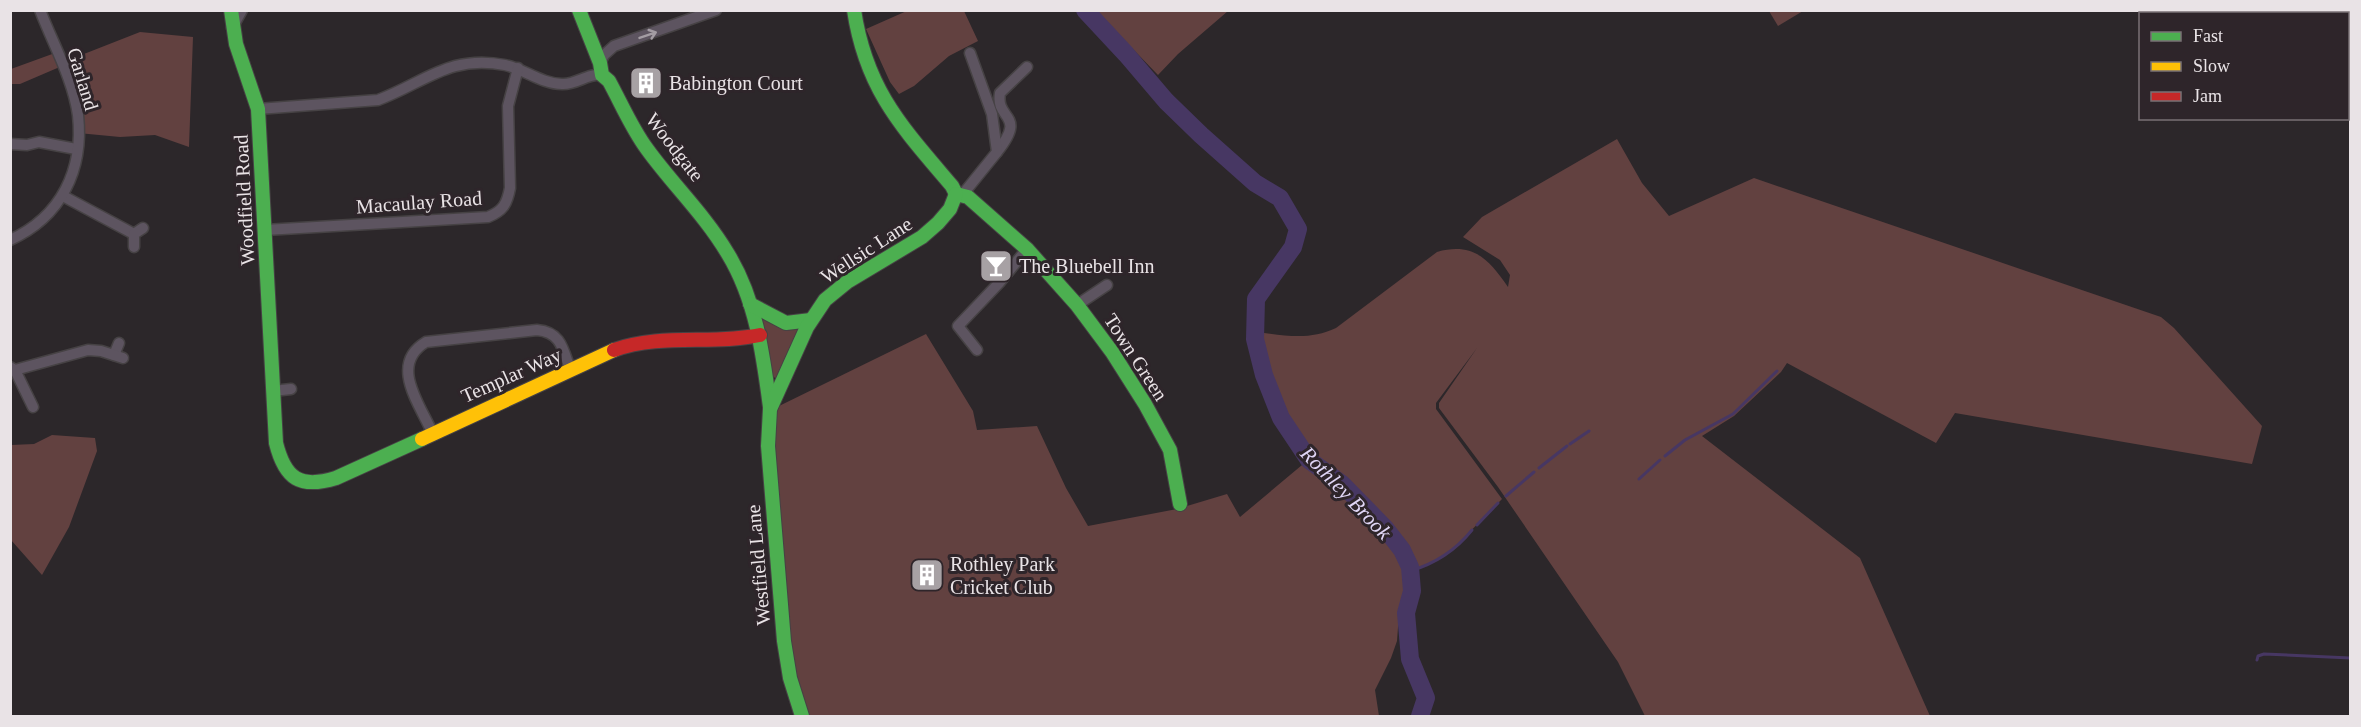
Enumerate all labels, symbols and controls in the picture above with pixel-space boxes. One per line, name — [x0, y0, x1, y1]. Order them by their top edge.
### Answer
legend — [2139, 12, 2349, 120]
text: Fast — [2193, 26, 2223, 46]
one-way arrow — [638, 29, 657, 40]
street label: Garland — [63, 45, 103, 113]
text: Slow — [2193, 56, 2230, 76]
building icon: Babington Court — [628, 65, 664, 101]
place label: Babington Court — [669, 72, 803, 95]
text: Jam — [2193, 86, 2222, 106]
street label: Woodgate — [641, 108, 709, 186]
street label: Woodfield Road — [230, 134, 258, 266]
street label: Macaulay Road — [355, 187, 483, 218]
street label: Wellsic Lane — [816, 212, 916, 288]
bar icon: The Bluebell Inn — [978, 248, 1014, 284]
place label: The Bluebell Inn — [1019, 255, 1155, 277]
street label: Town Green — [1100, 309, 1172, 405]
street label: Templar Way — [458, 343, 565, 408]
water label: Rothley Brook — [1295, 441, 1397, 545]
street label: Westfield Lane — [742, 504, 774, 626]
place label: Rothley Park Cricket Club — [950, 553, 1055, 598]
building icon: Rothley Park Cricket Club — [909, 557, 945, 593]

